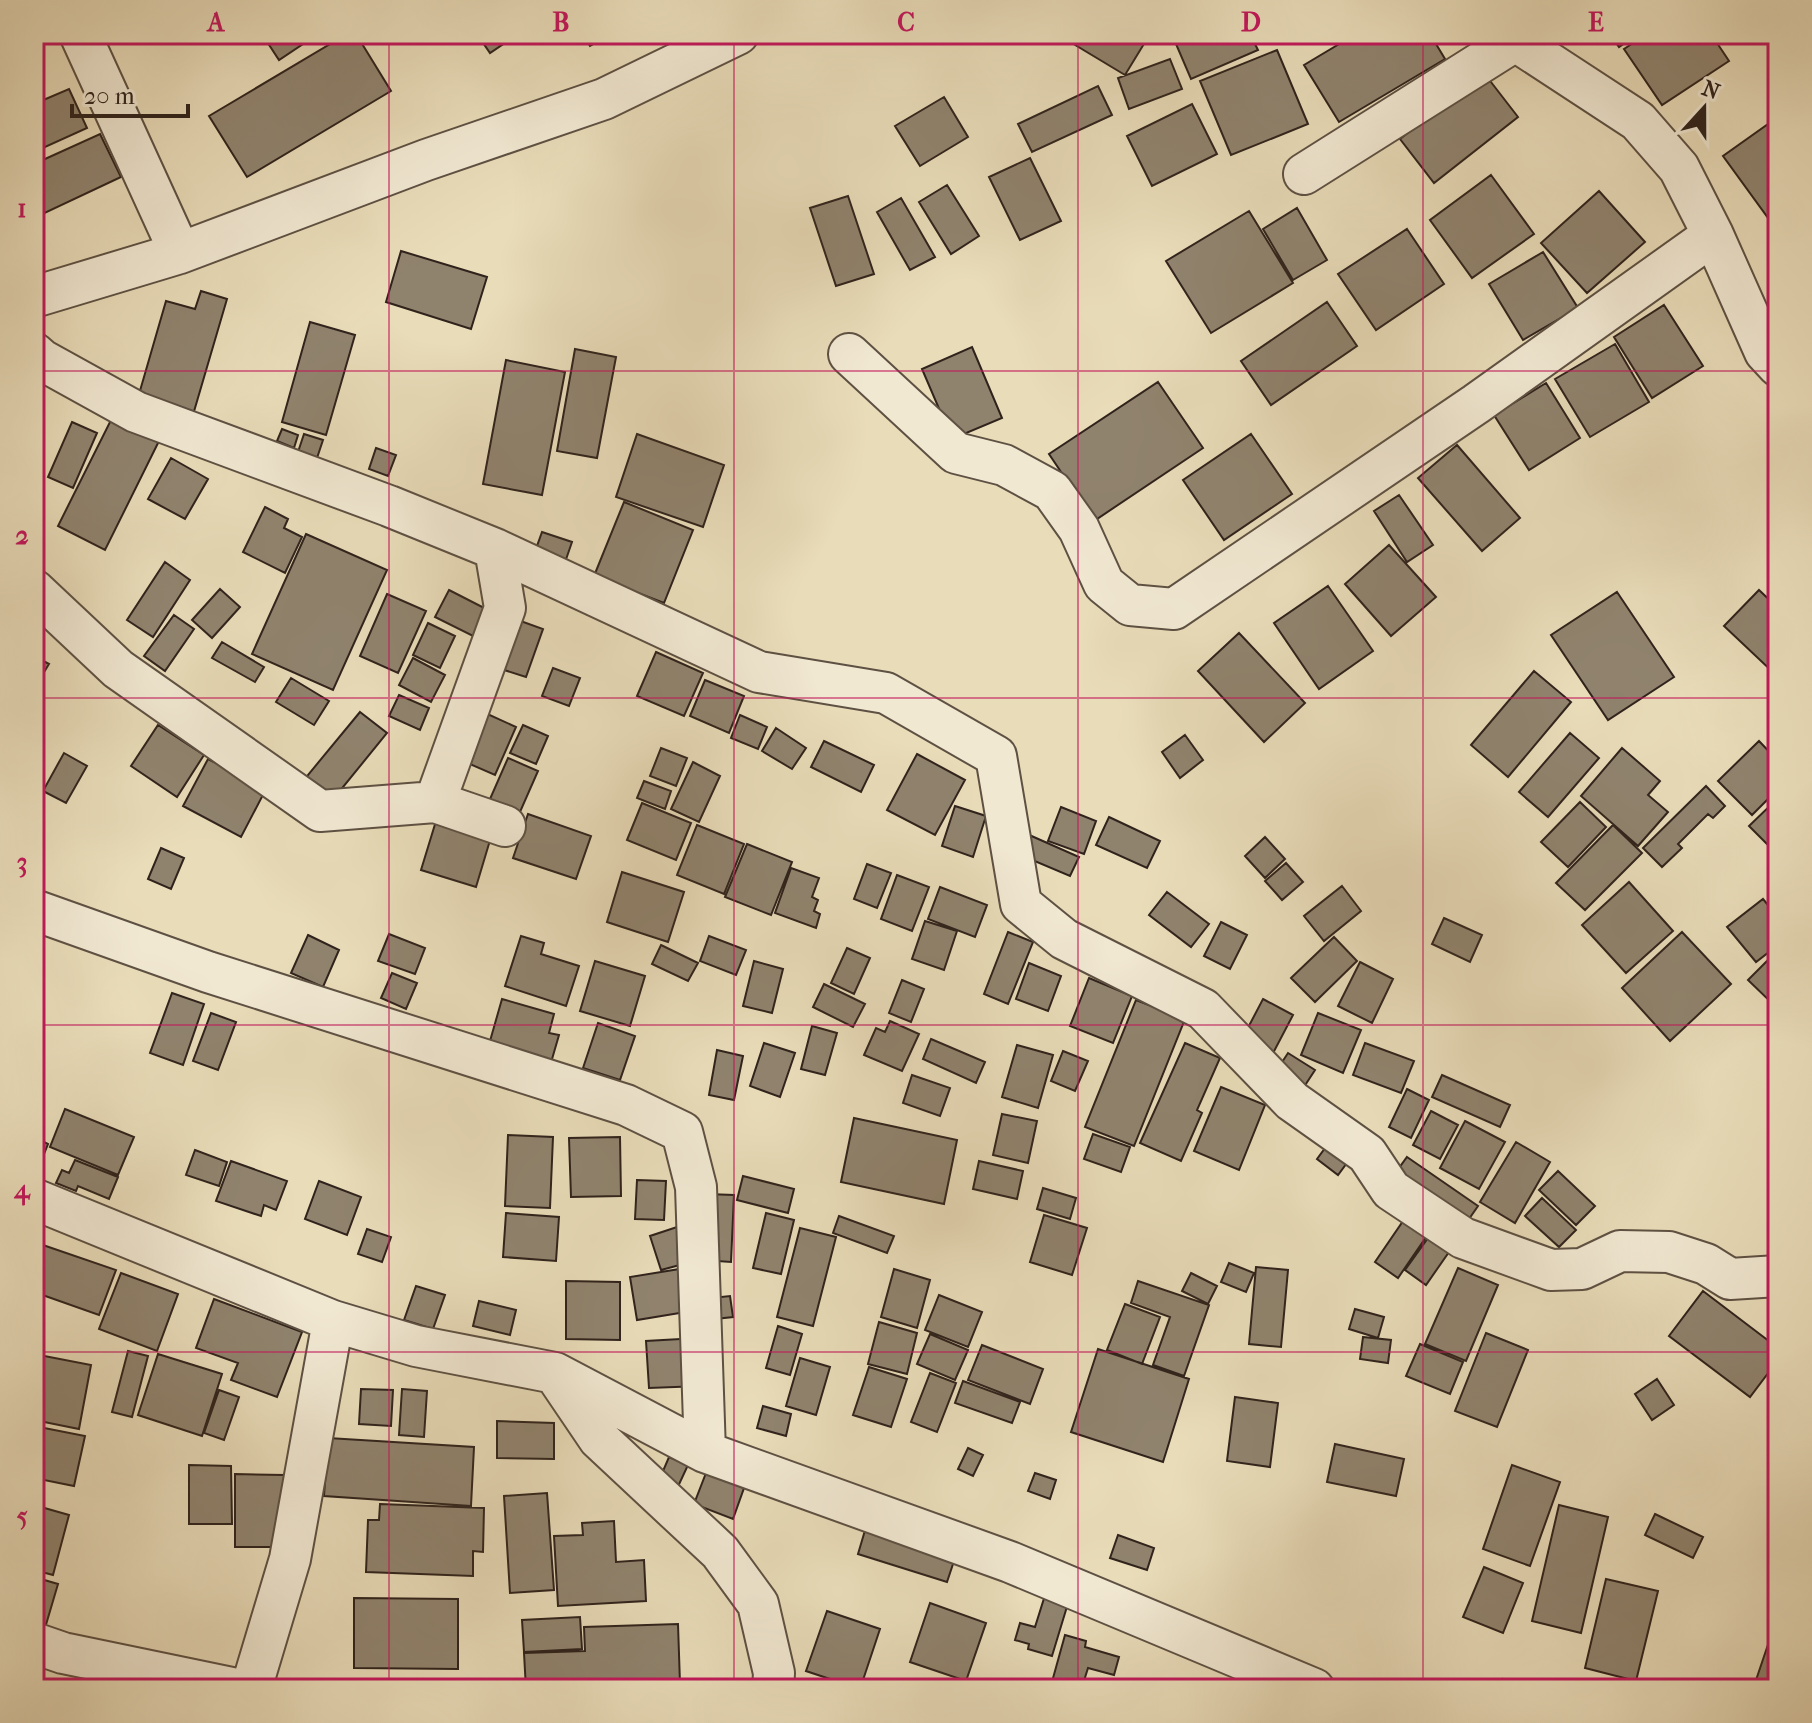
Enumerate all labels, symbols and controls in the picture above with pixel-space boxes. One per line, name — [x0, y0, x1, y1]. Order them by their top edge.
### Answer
text: A — [206, 7, 226, 38]
text: B — [553, 7, 570, 38]
text: C — [897, 7, 915, 38]
text: D — [1241, 7, 1261, 38]
text: E — [1588, 7, 1604, 38]
scale bar — [72, 68, 188, 118]
north arrow — [1664, 68, 1744, 148]
text: N — [1698, 75, 1724, 105]
text: 20 m — [84, 82, 135, 110]
text: 1 — [17, 193, 27, 224]
text: 2 — [15, 520, 29, 551]
text: 3 — [17, 847, 27, 878]
text: 4 — [13, 1174, 31, 1206]
text: 5 — [16, 1501, 28, 1532]

